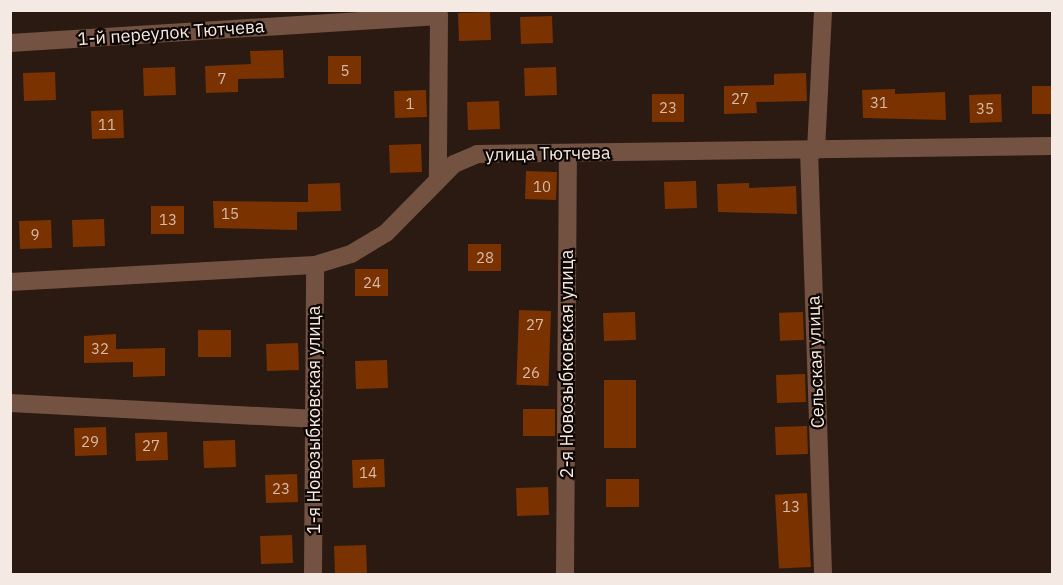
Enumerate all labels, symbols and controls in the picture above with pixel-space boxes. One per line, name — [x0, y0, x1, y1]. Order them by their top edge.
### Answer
street label: 1-й переулок Тютчева — [77, 16, 265, 50]
house number: 5 — [341, 62, 349, 80]
house number: 7 — [218, 70, 226, 88]
house number: 27 — [731, 90, 749, 108]
house number: 31 — [870, 94, 888, 112]
house number: 1 — [406, 95, 414, 113]
house number: 23 — [659, 99, 677, 117]
house number: 35 — [976, 100, 994, 118]
house number: 11 — [98, 116, 116, 134]
street label: улица Тютчева — [485, 142, 611, 166]
house number: 10 — [533, 178, 551, 196]
house number: 15 — [221, 205, 239, 223]
house number: 13 — [159, 211, 177, 229]
house number: 9 — [31, 226, 39, 244]
house number: 28 — [476, 249, 494, 267]
street label: 2-я Новозыбковская улица — [556, 250, 578, 478]
house number: 24 — [363, 274, 381, 292]
street label: Сельская улица — [803, 295, 829, 429]
street label: 1-я Новозыбковская улица — [303, 306, 325, 534]
house number: 27 — [526, 316, 544, 334]
house number: 32 — [91, 340, 109, 358]
house number: 26 — [522, 364, 540, 382]
house number: 29 — [81, 433, 99, 451]
house number: 27 — [142, 437, 160, 455]
house number: 14 — [359, 464, 377, 482]
house number: 23 — [272, 480, 290, 498]
house number: 13 — [782, 498, 800, 516]

